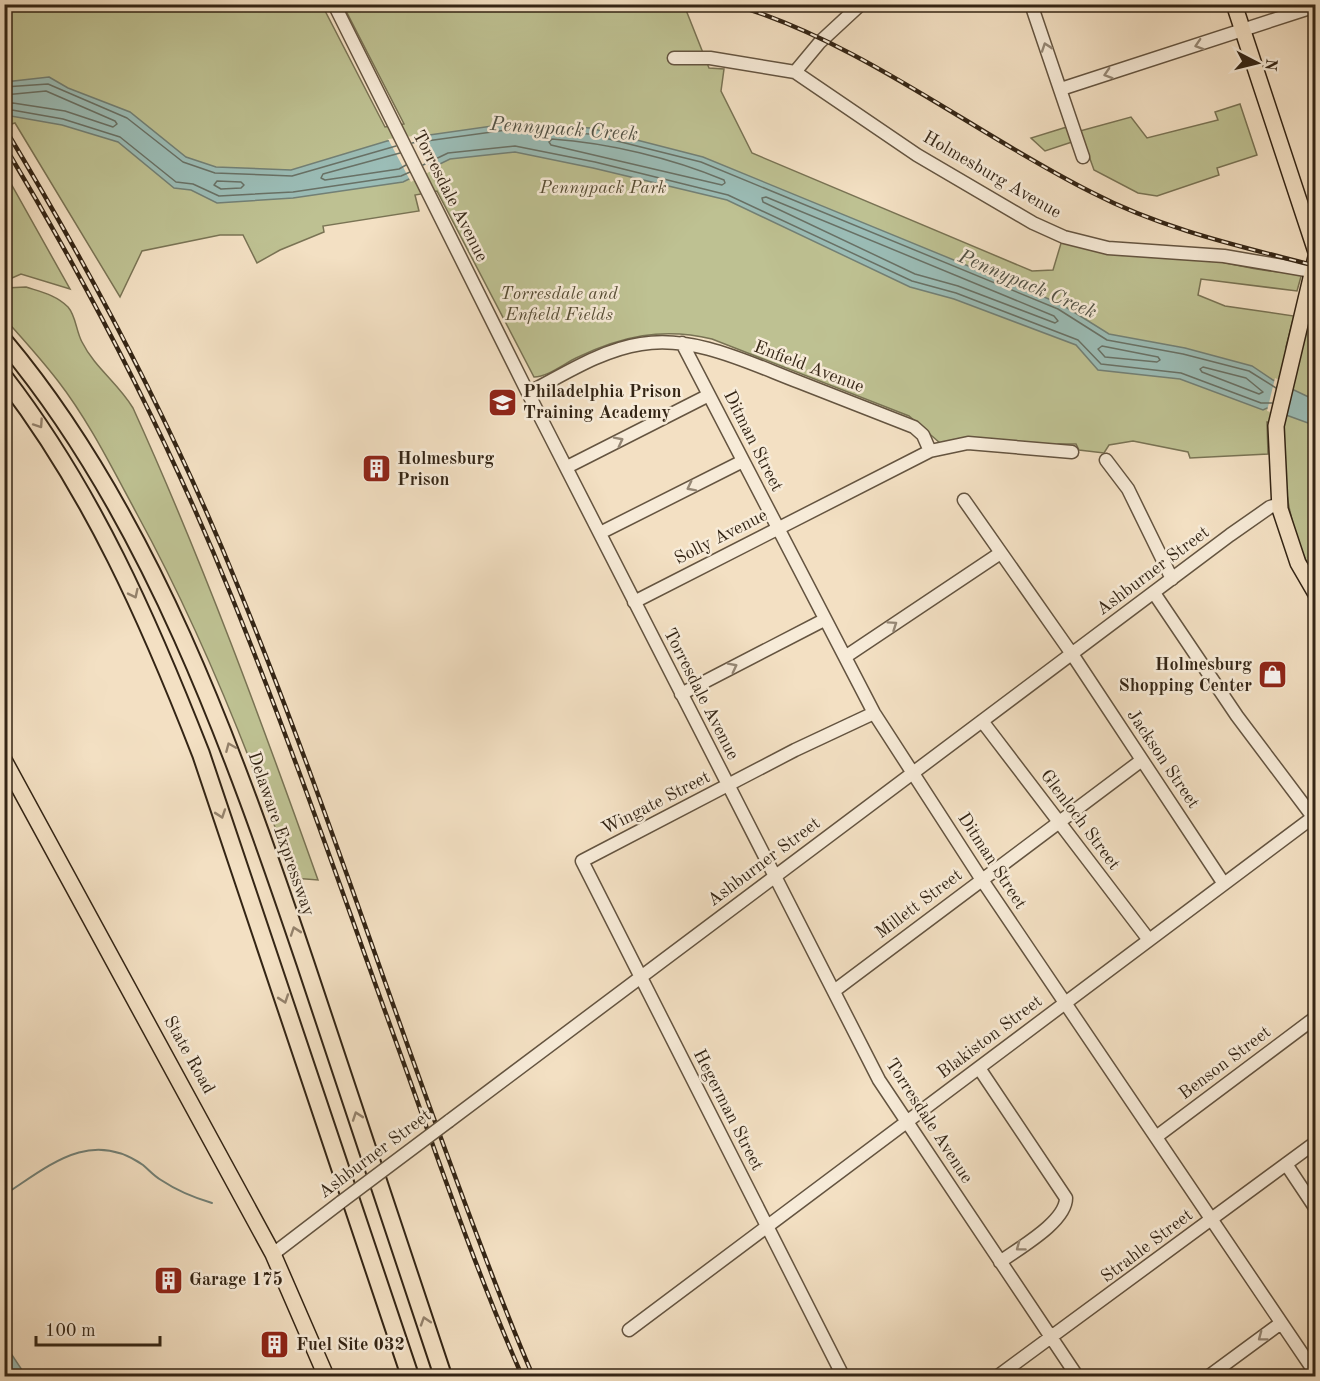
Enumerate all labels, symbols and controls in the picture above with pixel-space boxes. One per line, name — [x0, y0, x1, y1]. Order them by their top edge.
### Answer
north arrow — [1227, 33, 1287, 93]
one-way arrow — [1194, 38, 1205, 50]
one-way arrow — [1041, 42, 1054, 53]
text: N — [1261, 58, 1279, 72]
one-way arrow — [1103, 67, 1114, 79]
water label: Pennypack Creek — [488, 115, 639, 145]
street label: Torresdale Avenue — [409, 127, 491, 265]
street label: Holmesburg Avenue — [920, 128, 1064, 222]
park label: Pennypack Park — [538, 179, 667, 197]
water label: Pennypack Creek — [954, 246, 1099, 323]
park label: Torresdale and Enfield Fields — [500, 285, 618, 324]
street label: Enfield Avenue — [751, 338, 867, 396]
place label: Philadelphia Prison Training Academy — [523, 383, 681, 422]
school or university icon: Philadelphia Prison Training Academy — [486, 386, 518, 418]
street label: Ditman Street — [720, 388, 786, 494]
one-way arrow — [32, 418, 43, 429]
one-way arrow — [612, 437, 623, 448]
place label: Holmesburg Prison — [397, 450, 494, 489]
building icon: Holmesburg Prison — [360, 453, 392, 485]
one-way arrow — [686, 480, 697, 492]
street label: Solly Avenue — [672, 506, 770, 568]
street label: Ashburner Street — [1093, 523, 1213, 619]
one-way arrow — [127, 587, 139, 598]
one-way arrow — [887, 621, 898, 632]
street label: Torresdale Avenue — [660, 625, 742, 763]
place label: Holmesburg Shopping Center — [1119, 656, 1252, 695]
shop icon: Holmesburg Shopping Center — [1257, 659, 1289, 691]
one-way arrow — [727, 663, 738, 674]
street label: Jackson Street — [1123, 706, 1203, 812]
one-way arrow — [225, 743, 237, 754]
street label: Delaware Expressway — [244, 749, 318, 919]
street label: Glenloch Street — [1037, 767, 1123, 873]
street label: Wingate Street — [599, 768, 713, 838]
one-way arrow — [214, 808, 227, 819]
street label: Ditman Street — [954, 810, 1030, 912]
street label: Ashburner Street — [704, 814, 824, 910]
street label: Millett Street — [872, 866, 966, 942]
one-way arrow — [289, 926, 302, 937]
street label: Blakiston Street — [934, 992, 1046, 1082]
one-way arrow — [277, 993, 289, 1004]
street label: State Road — [160, 1013, 218, 1097]
street label: Benson Street — [1176, 1023, 1274, 1103]
street label: Hegerman Street — [690, 1046, 766, 1174]
street label: Torresdale Avenue — [882, 1055, 976, 1187]
street label: Ashburner Street — [315, 1106, 435, 1202]
one-way arrow — [352, 1111, 364, 1122]
street label: Strahle Street — [1098, 1206, 1196, 1286]
one-way arrow — [1016, 1239, 1027, 1250]
building icon: Garage 175 — [152, 1264, 184, 1296]
place label: Garage 175 — [189, 1271, 283, 1289]
scale bar — [36, 1309, 160, 1347]
one-way arrow — [419, 1316, 432, 1327]
text: 100 m — [45, 1322, 96, 1340]
building icon: Fuel Site 032 — [259, 1329, 291, 1361]
one-way arrow — [1258, 1329, 1269, 1340]
place label: Fuel Site 032 — [296, 1336, 405, 1354]

